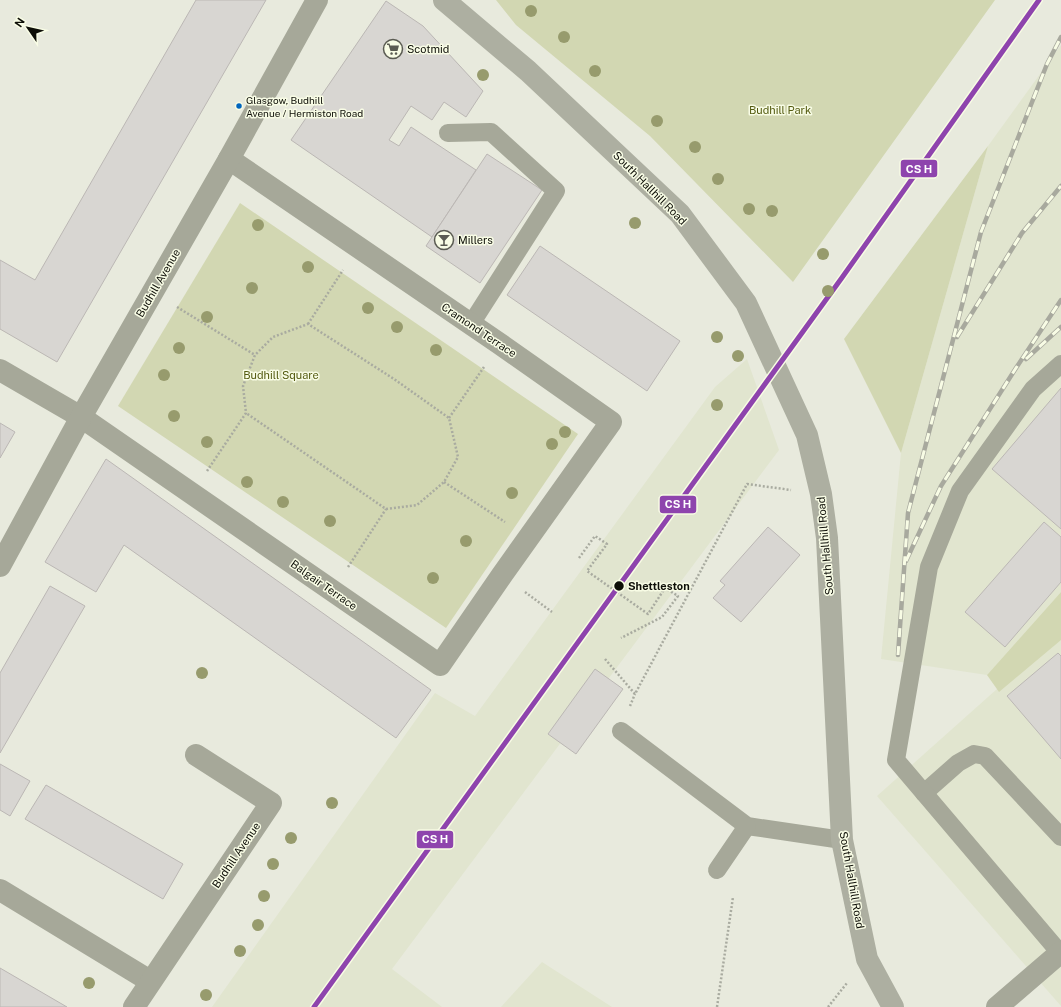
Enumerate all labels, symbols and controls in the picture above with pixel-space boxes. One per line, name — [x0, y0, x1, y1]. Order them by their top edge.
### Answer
north arrow — [8, 8, 48, 48]
text: N — [12, 15, 27, 29]
supermarket icon: Scotmid — [382, 38, 404, 60]
place label: Scotmid — [407, 43, 449, 55]
place label: Glasgow, Budhill Avenue / Hermiston Road — [246, 94, 363, 119]
marker: Glasgow, Budhill Avenue / Hermiston Road — [234, 101, 244, 111]
park label: Budhill Park — [749, 104, 811, 116]
street label: South Hallhill Road — [611, 149, 689, 227]
line badge: CS H — [900, 159, 938, 178]
text: CS H — [906, 163, 932, 175]
bar icon: Millers — [433, 229, 455, 251]
place label: Millers — [458, 234, 493, 246]
street label: Budhill Avenue — [134, 247, 182, 319]
street label: Cramond Terrace — [439, 300, 519, 360]
park label: Budhill Square — [243, 369, 319, 381]
line badge: CS H — [659, 495, 697, 514]
street label: South Hallhill Road — [815, 496, 835, 596]
text: CS H — [665, 498, 691, 510]
street label: Balgair Terrace — [289, 558, 359, 612]
marker: Shettleston — [612, 579, 626, 593]
place label: Shettleston — [628, 580, 690, 592]
street label: Budhill Avenue — [210, 820, 262, 890]
line badge: CS H — [416, 830, 454, 849]
street label: South Hallhill Road — [838, 830, 866, 930]
text: CS H — [422, 833, 448, 845]

